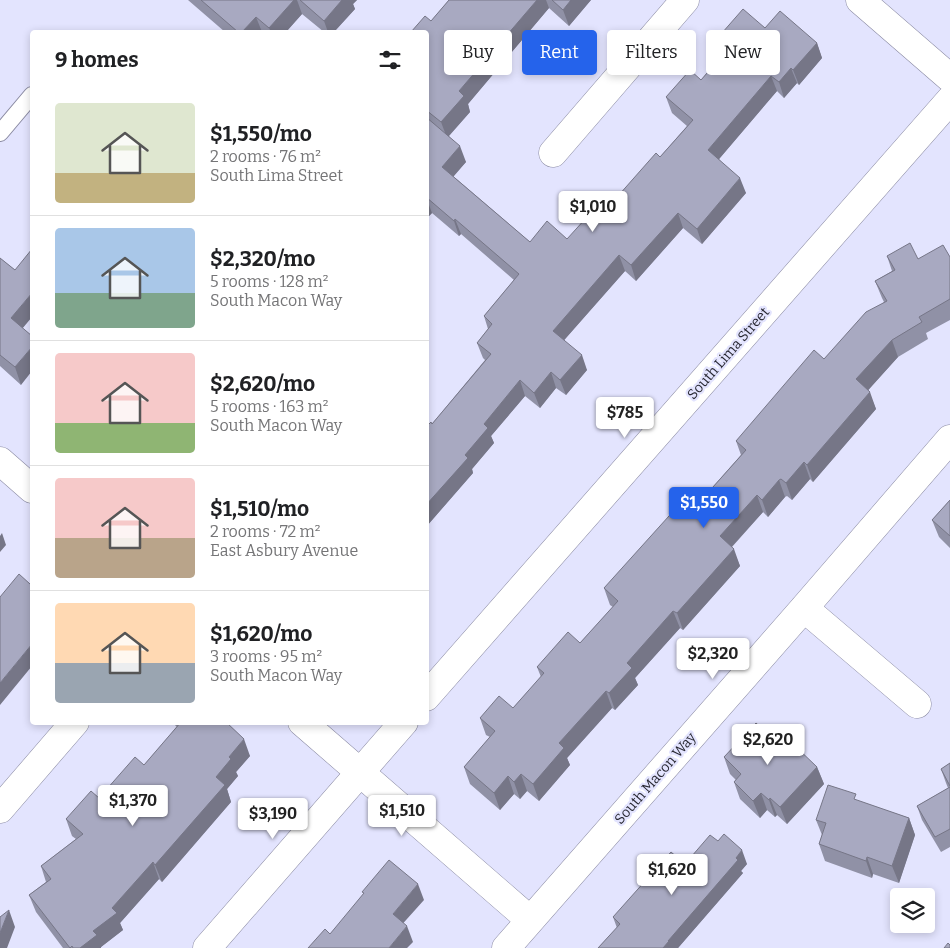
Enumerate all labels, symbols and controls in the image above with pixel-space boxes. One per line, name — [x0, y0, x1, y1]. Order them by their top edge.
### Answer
chip: Buy — [444, 30, 512, 75]
chip: Rent — [522, 30, 597, 75]
chip: Filters — [607, 30, 696, 75]
chip: New — [706, 30, 780, 75]
icon: filters — [376, 46, 404, 74]
text: 9 homes — [55, 47, 139, 73]
text: $1,550/mo — [210, 121, 312, 147]
icon: home — [95, 123, 155, 183]
text: 2 rooms · 76 m² — [210, 147, 321, 166]
text: South Lima Street — [210, 166, 343, 185]
pin: $1,010 — [552, 190, 634, 233]
text: $1,010 — [570, 197, 617, 216]
text: $2,320/mo — [210, 246, 315, 272]
icon: home — [95, 248, 155, 308]
text: 5 rooms · 128 m² — [210, 272, 329, 291]
text: South Macon Way — [210, 291, 342, 310]
street label: South Lima Street — [684, 304, 773, 403]
text: $2,620/mo — [210, 371, 315, 397]
icon: home — [95, 373, 155, 433]
pin: $785 — [595, 396, 655, 439]
text: 5 rooms · 163 m² — [210, 397, 328, 416]
text: $785 — [607, 403, 643, 422]
text: South Macon Way — [210, 416, 342, 435]
pin: $1,550 — [663, 486, 745, 529]
text: $1,550 — [680, 493, 728, 512]
text: $1,510/mo — [210, 496, 309, 522]
icon: home — [95, 498, 155, 558]
text: 2 rooms · 72 m² — [210, 522, 320, 541]
text: East Asbury Avenue — [210, 541, 358, 560]
text: $1,620/mo — [210, 621, 312, 647]
icon: home — [95, 623, 155, 683]
pin: $2,320 — [672, 638, 754, 680]
text: $2,320 — [687, 644, 739, 663]
text: 3 rooms · 95 m² — [210, 647, 322, 666]
text: South Macon Way — [210, 666, 342, 685]
pin: $2,620 — [727, 724, 809, 766]
street label: South Macon Way — [611, 729, 700, 828]
text: $2,620 — [743, 730, 793, 749]
pin: $1,370 — [92, 784, 174, 827]
text: $1,370 — [109, 791, 157, 810]
pin: $1,510 — [361, 794, 443, 837]
pin: $3,190 — [232, 798, 314, 840]
text: $1,510 — [379, 801, 425, 820]
text: $3,190 — [249, 804, 297, 823]
pin: $1,620 — [631, 854, 713, 896]
text: $1,620 — [648, 860, 696, 879]
map controls — [890, 888, 935, 933]
button: layers — [890, 888, 935, 933]

